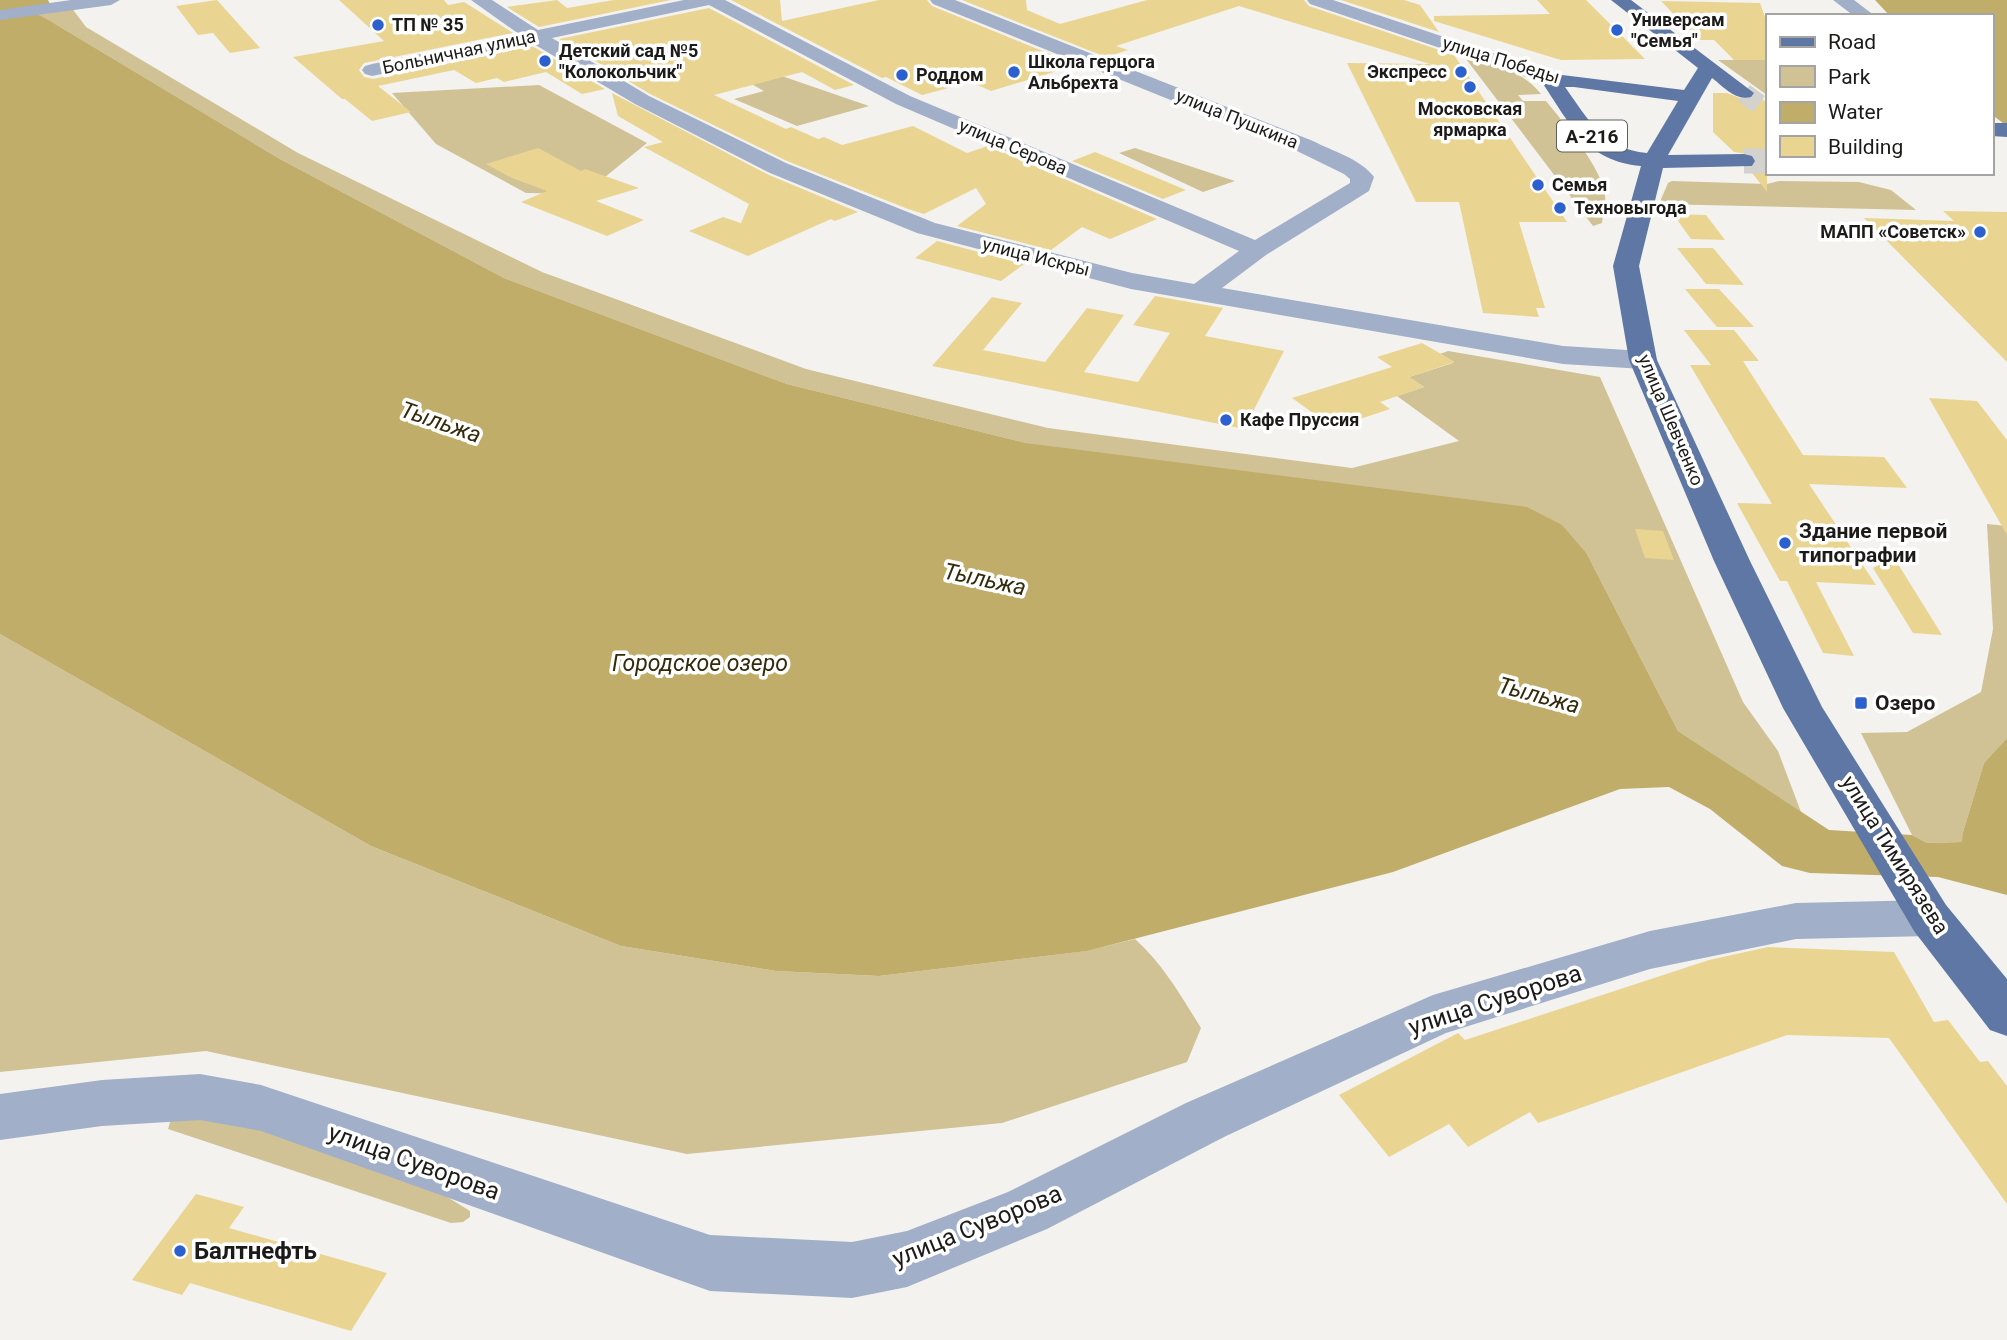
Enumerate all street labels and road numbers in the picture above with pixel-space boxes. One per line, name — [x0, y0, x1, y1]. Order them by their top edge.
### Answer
street label: Больничная улица — [380, 25, 537, 78]
street label: улица Победы — [1440, 32, 1562, 87]
street label: улица Пушкина — [1173, 84, 1301, 153]
street label: улица Серова — [956, 114, 1071, 179]
road number: А-216 — [1557, 120, 1627, 152]
street label: улица Искры — [980, 233, 1092, 280]
street label: улица Шевченко — [1634, 351, 1709, 488]
street label: улица Тимирязева — [1837, 771, 1953, 939]
street label: улица Суворова — [1405, 959, 1585, 1041]
street label: улица Суворова — [325, 1118, 503, 1206]
street label: улица Суворова — [888, 1179, 1066, 1273]

